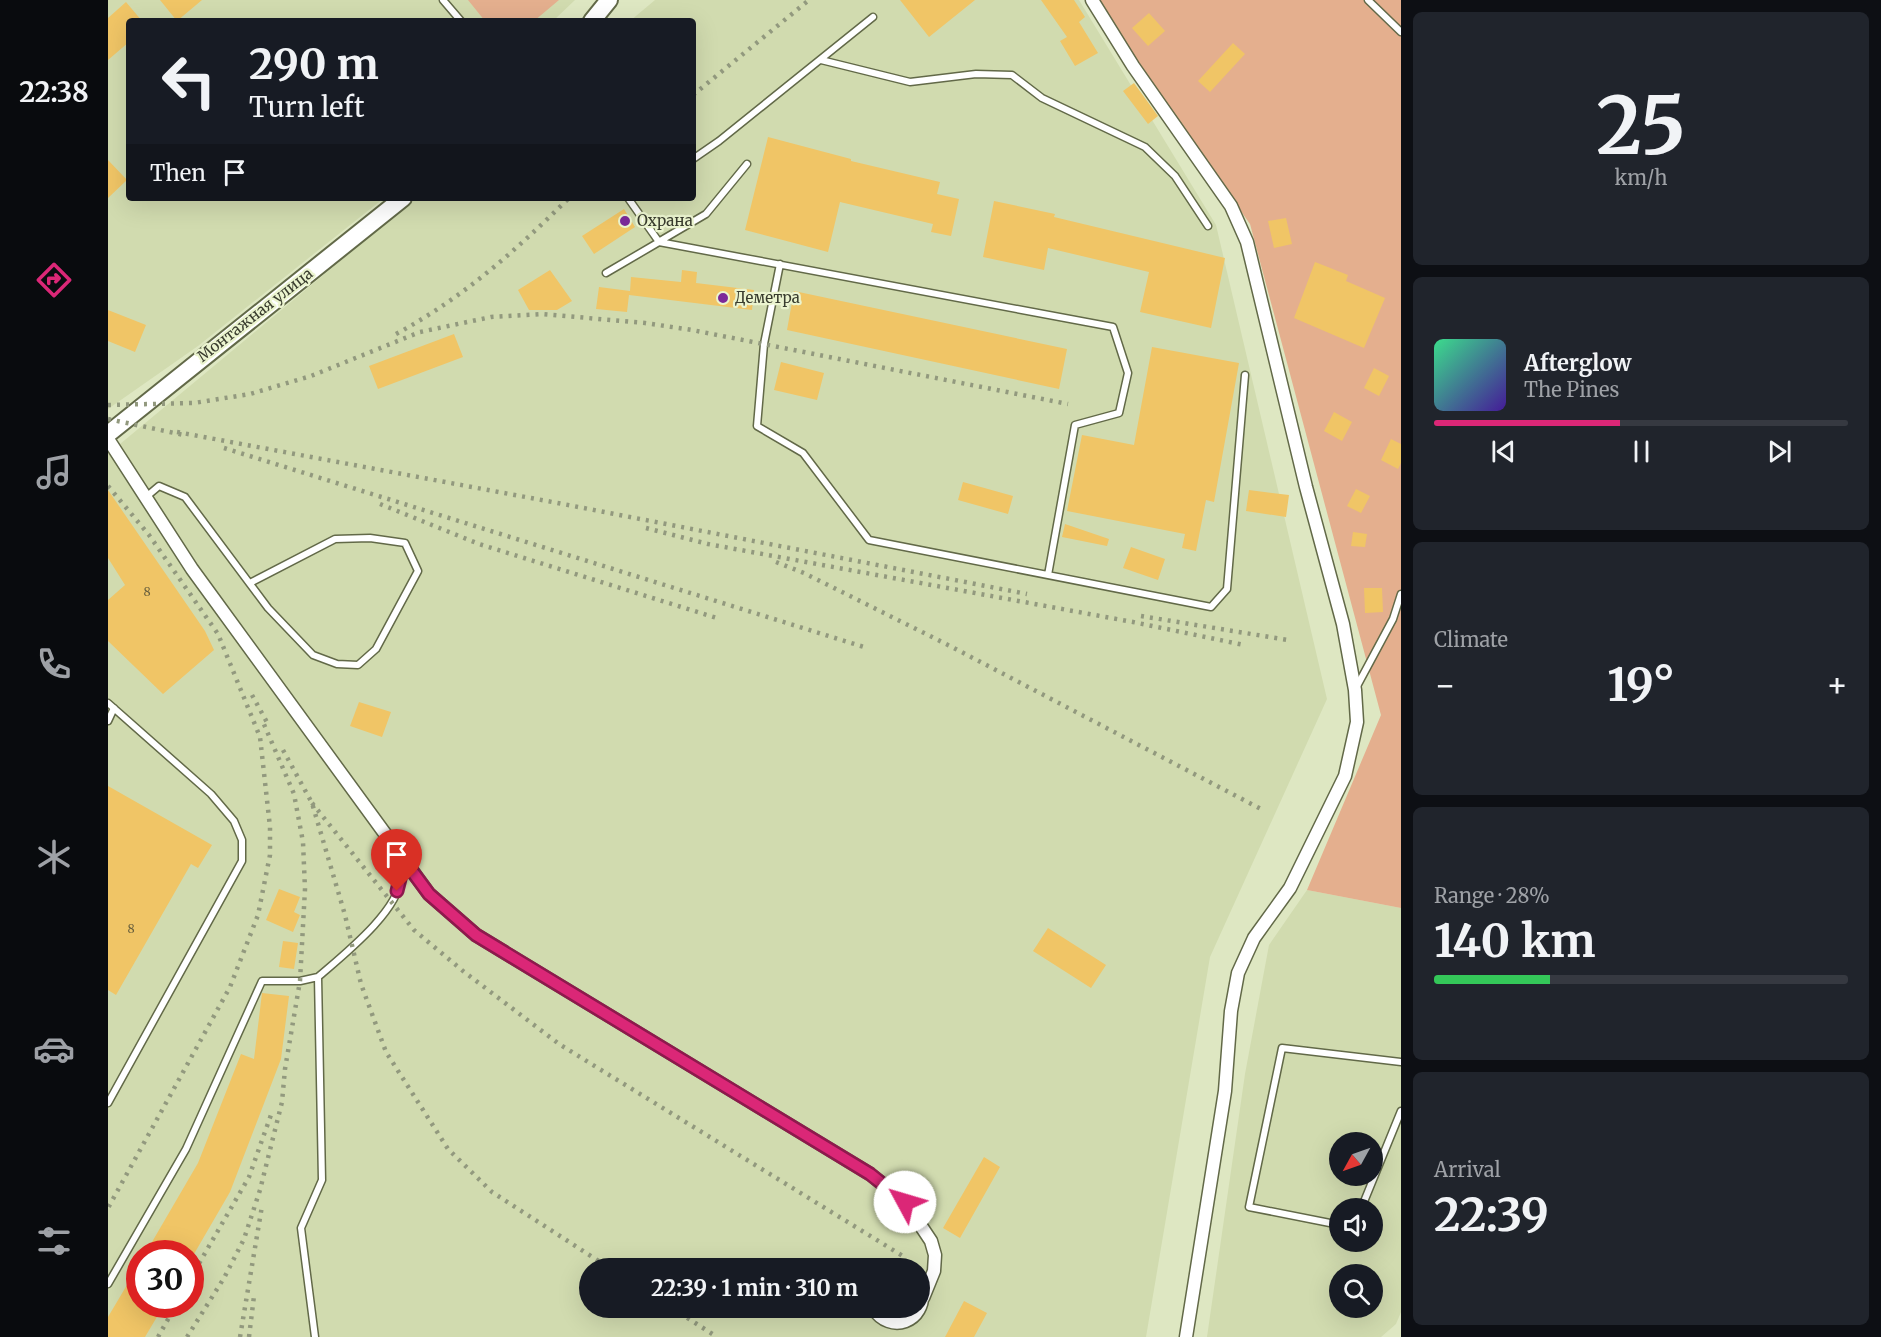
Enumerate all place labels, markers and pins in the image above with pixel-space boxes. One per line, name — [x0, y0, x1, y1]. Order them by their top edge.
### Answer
place label: Охрана — [637, 211, 693, 230]
marker: Охрана — [618, 214, 632, 228]
place label: Деметра — [735, 288, 800, 307]
marker: Деметра — [716, 291, 730, 305]
pin — [371, 829, 422, 891]

